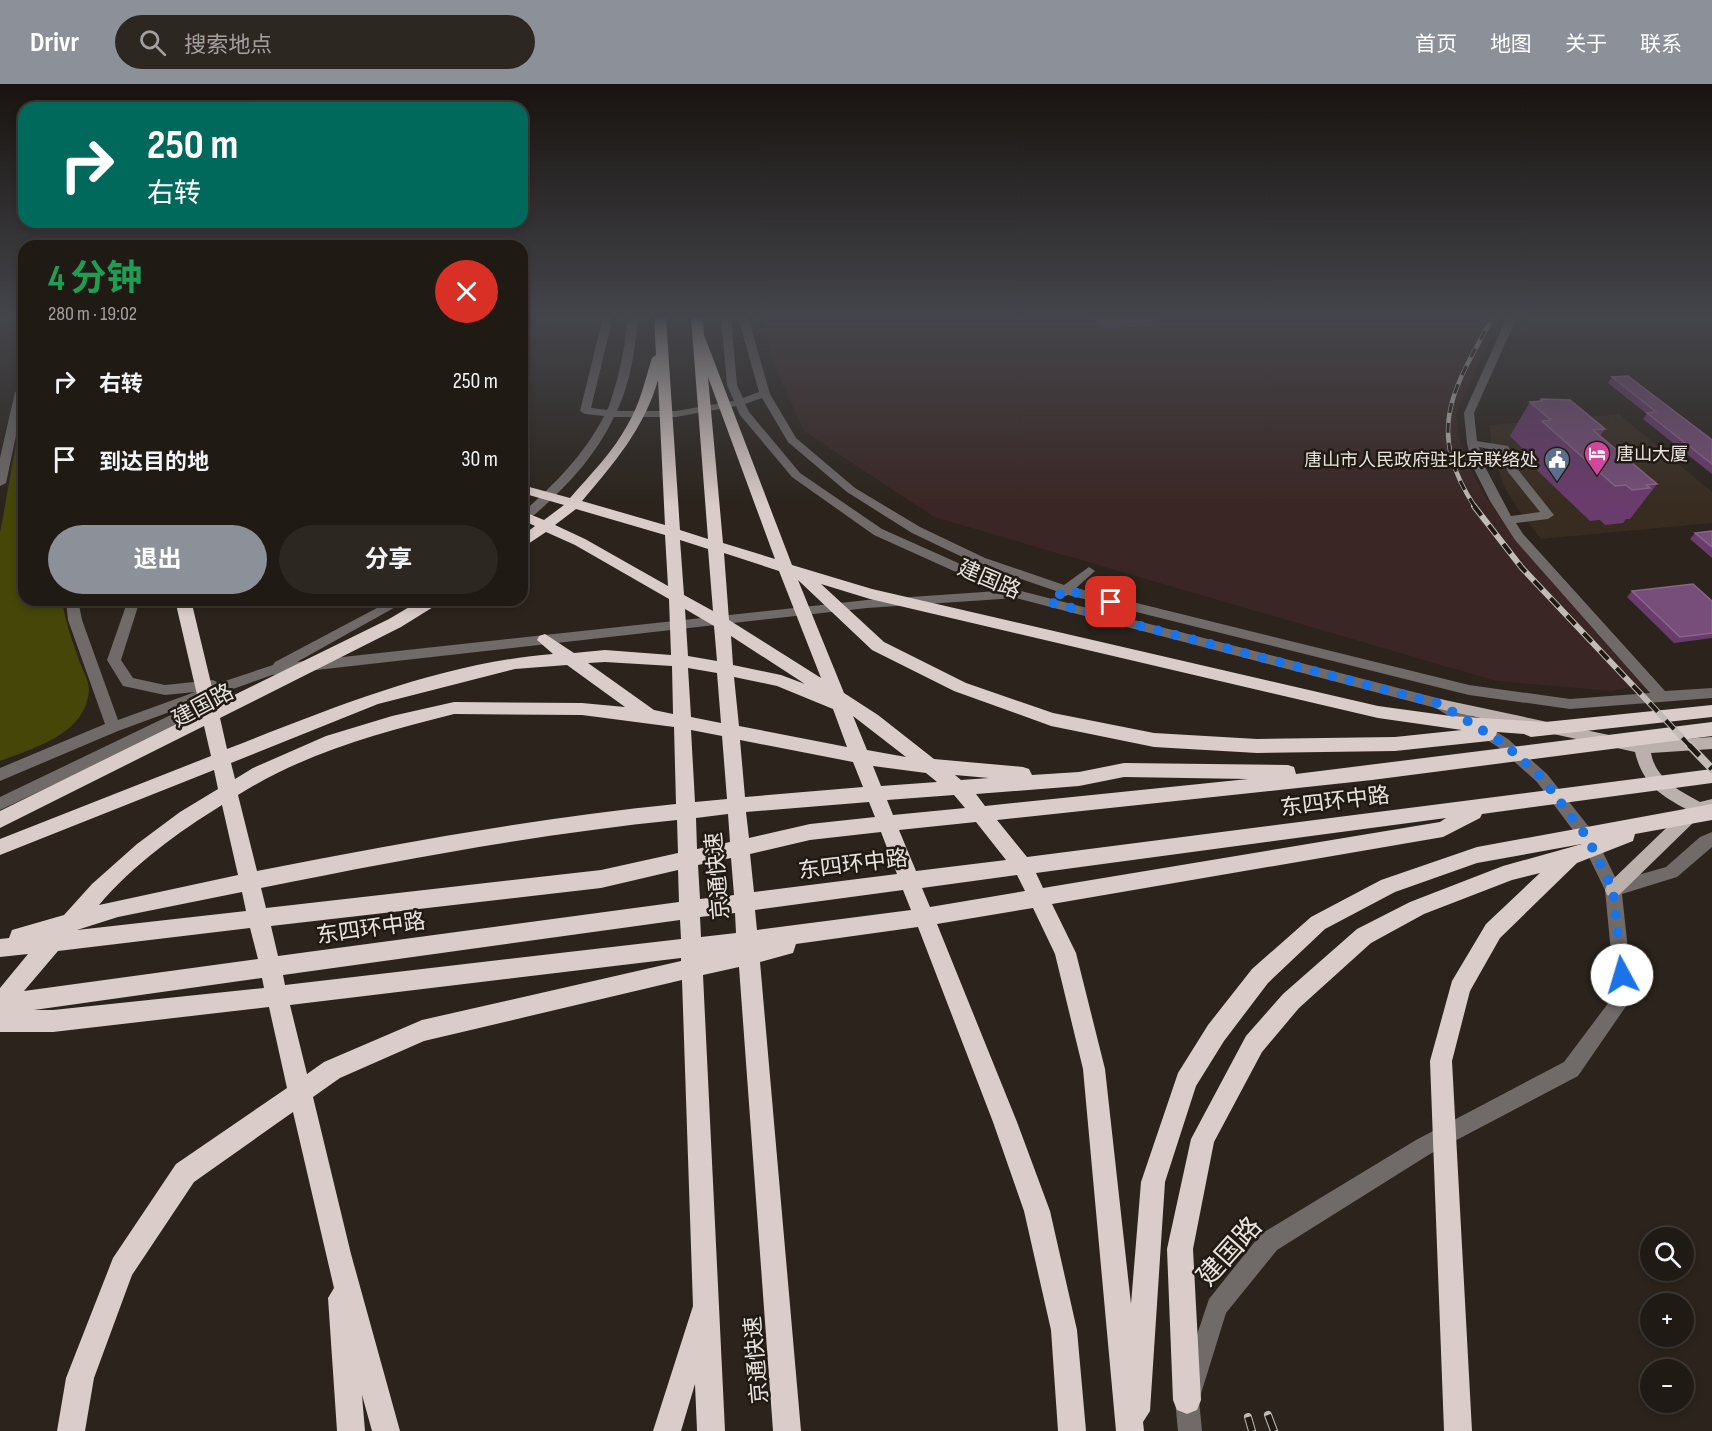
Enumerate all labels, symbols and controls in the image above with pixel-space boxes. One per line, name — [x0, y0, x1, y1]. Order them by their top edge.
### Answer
search box — [115, 15, 535, 69]
text: Drivr — [30, 26, 79, 59]
icon: search — [136, 26, 169, 59]
text: 搜索地点 — [184, 32, 272, 59]
text: 首页 — [1415, 32, 1457, 57]
text: 地图 — [1490, 32, 1532, 57]
text: 关于 — [1565, 32, 1607, 57]
text: 联系 — [1640, 32, 1682, 57]
text: 250 m — [147, 120, 238, 171]
icon: right — [48, 126, 126, 204]
text: 右转 — [147, 178, 201, 210]
text: 4 分钟 — [48, 258, 142, 301]
button: close — [435, 260, 498, 323]
text: 280 m · 19:02 — [48, 302, 137, 326]
icon: right — [48, 365, 81, 398]
text: 250 m — [453, 368, 498, 395]
text: 右转 — [99, 371, 143, 398]
hotel icon: 唐山大厦 — [1582, 439, 1612, 477]
icon: arrive — [48, 443, 81, 476]
place label: 唐山大厦 — [1616, 444, 1688, 465]
public building icon: 唐山市人民政府驻北京联络处 — [1542, 445, 1572, 483]
text: 30 m — [461, 446, 498, 473]
text: 到达目的地 — [99, 449, 209, 476]
place label: 唐山市人民政府驻北京联络处 — [1304, 450, 1538, 471]
button: 退出 — [48, 525, 267, 594]
button: 分享 — [279, 525, 498, 594]
street label: 建国路 — [953, 555, 1025, 605]
pin — [1085, 576, 1136, 627]
icon: arrive — [1094, 585, 1127, 618]
street label: 建国路 — [168, 679, 238, 733]
street label: 东四环中路 — [1279, 782, 1391, 822]
street label: 京通快速 — [701, 831, 735, 921]
street label: 东四环中路 — [797, 845, 909, 885]
street label: 东四环中路 — [315, 908, 427, 950]
position arrow — [1590, 943, 1654, 1007]
street label: 建国路 — [1191, 1211, 1269, 1293]
map controls — [1640, 1227, 1694, 1413]
button: search — [1640, 1227, 1694, 1281]
button: + — [1640, 1293, 1694, 1347]
street label: 京通快速 — [740, 1315, 774, 1405]
button: − — [1640, 1359, 1694, 1413]

